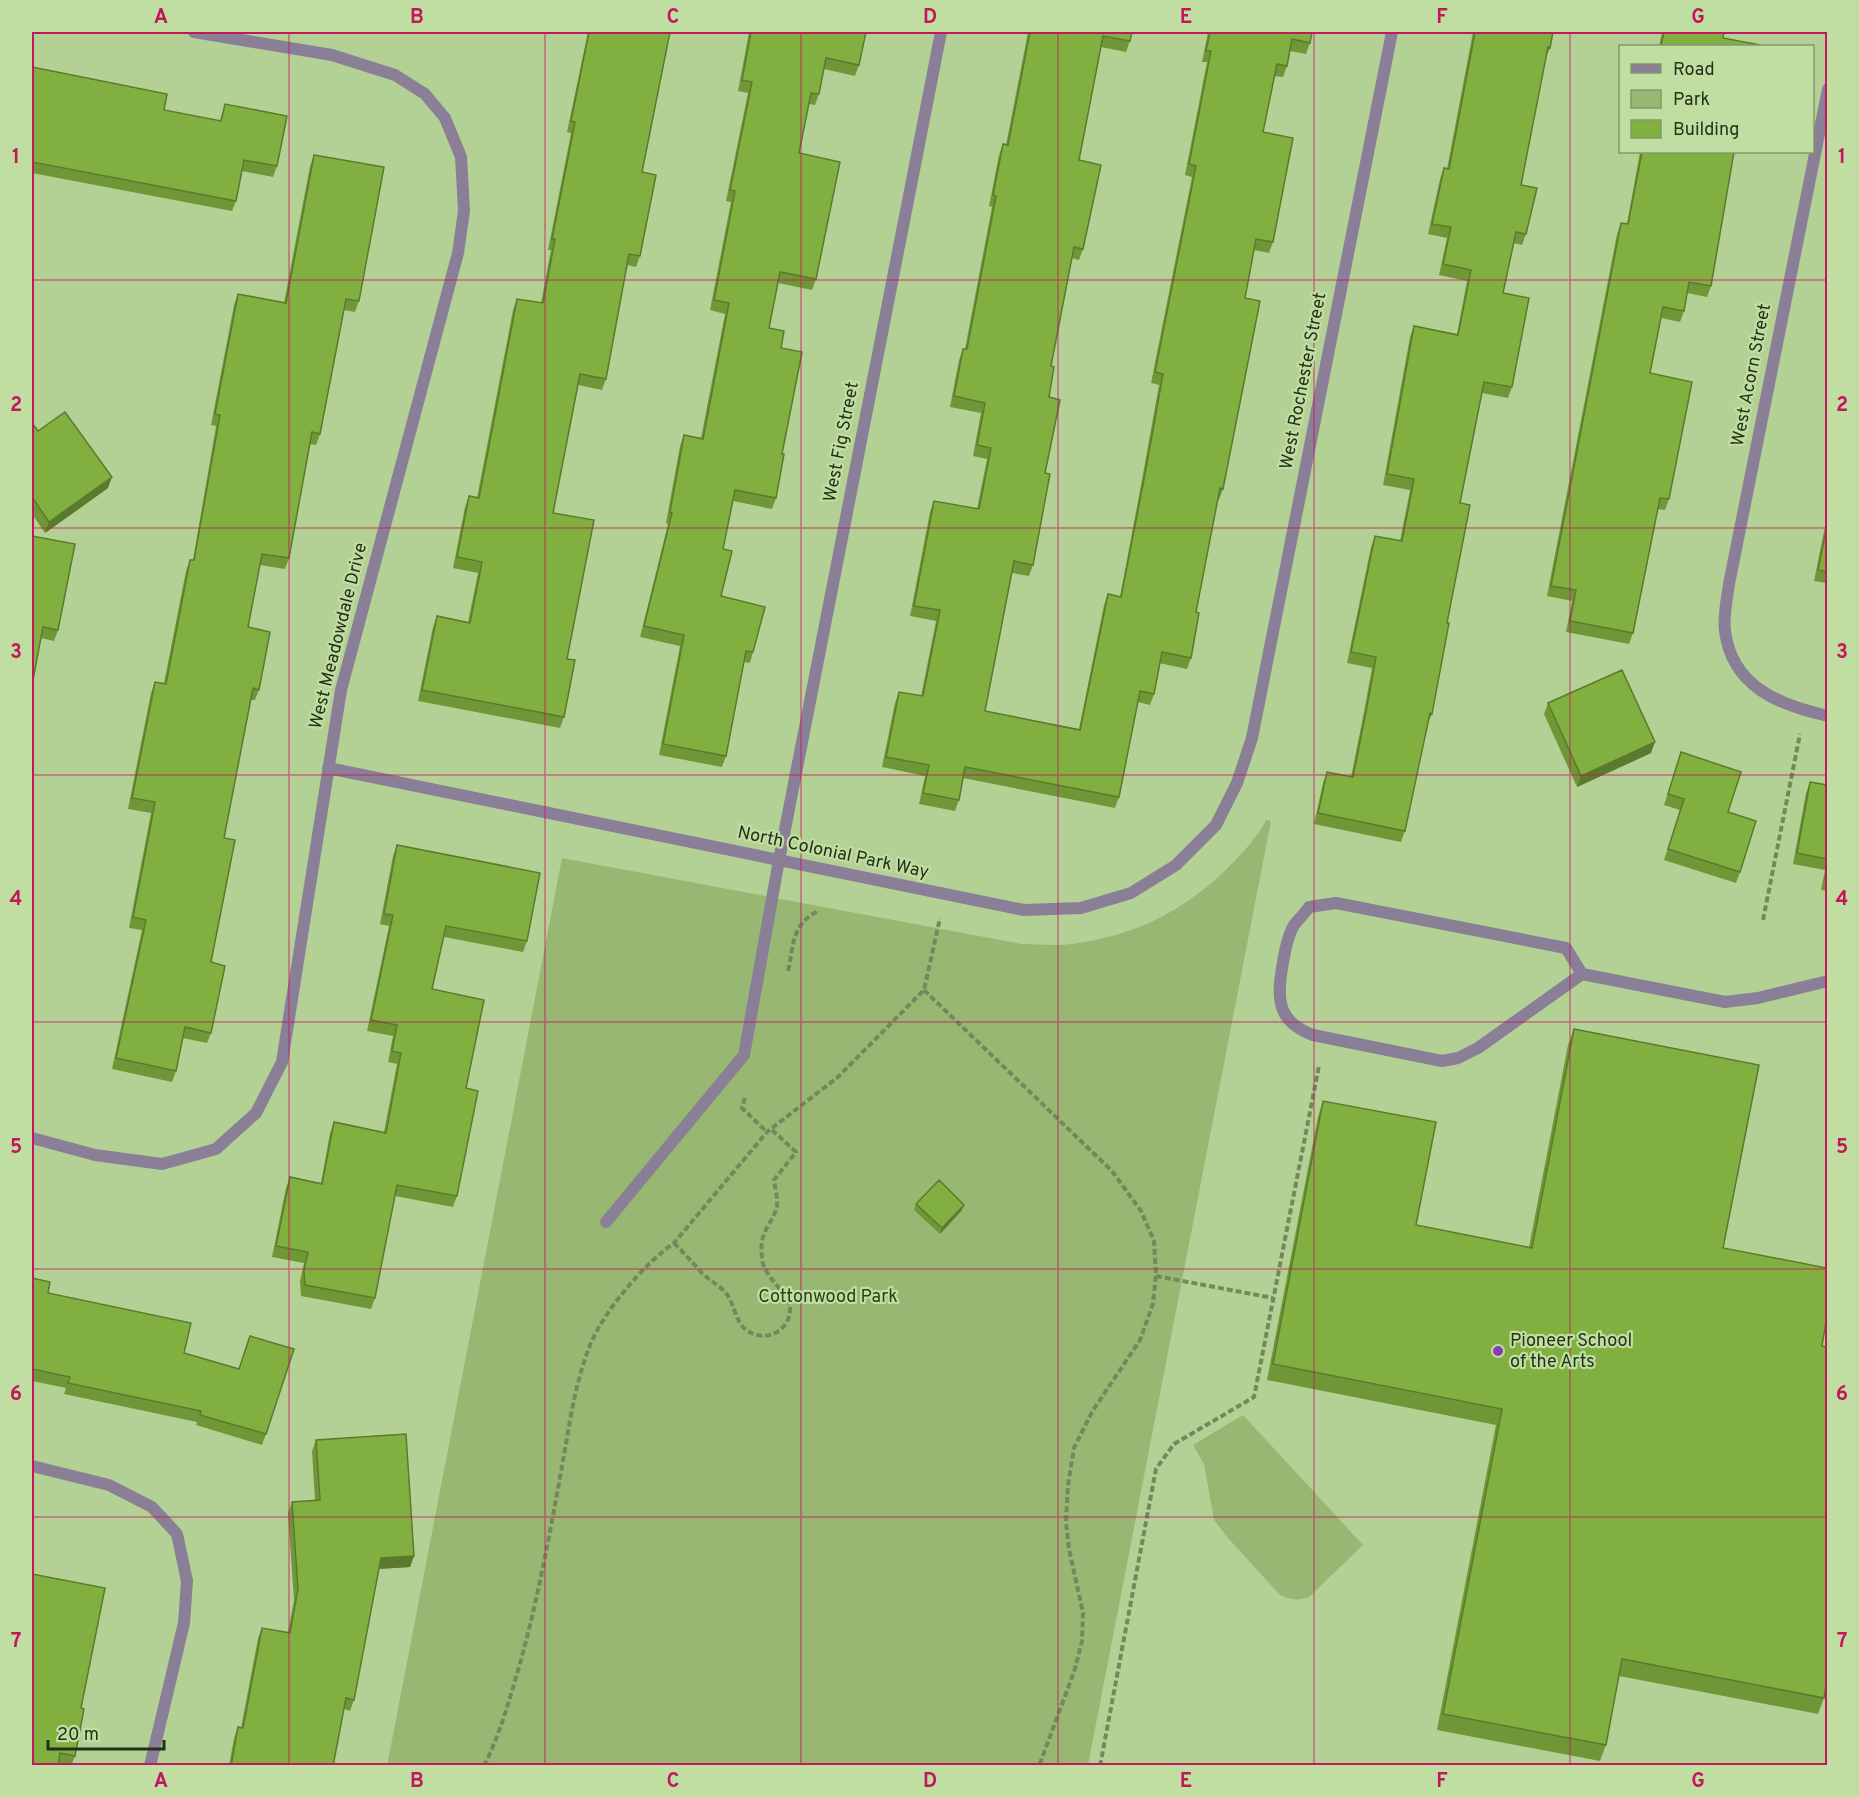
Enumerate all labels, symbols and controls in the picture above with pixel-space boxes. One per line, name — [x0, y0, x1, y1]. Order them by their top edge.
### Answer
text: A — [154, 5, 168, 31]
text: B — [410, 5, 424, 31]
text: C — [667, 5, 679, 31]
text: D — [923, 5, 937, 31]
text: E — [1180, 5, 1192, 31]
text: F — [1436, 5, 1448, 31]
text: G — [1691, 5, 1705, 31]
legend — [1619, 45, 1814, 153]
text: Road — [1673, 59, 1715, 82]
text: Park — [1673, 89, 1710, 112]
text: Building — [1673, 119, 1739, 142]
text: 1 — [12, 145, 20, 171]
text: 1 — [1838, 145, 1846, 171]
street label: West Rochester Street — [1276, 291, 1332, 471]
street label: West Acorn Street — [1727, 302, 1777, 448]
street label: West Fig Street — [819, 380, 865, 504]
text: 2 — [10, 393, 22, 419]
text: 2 — [1836, 393, 1848, 419]
street label: West Meadowdale Drive — [305, 541, 373, 731]
text: 3 — [10, 640, 22, 666]
text: 3 — [1836, 640, 1848, 666]
street label: North Colonial Park Way — [735, 821, 931, 885]
text: 4 — [10, 887, 22, 913]
text: 4 — [1836, 887, 1848, 913]
text: 5 — [10, 1135, 22, 1161]
text: 5 — [1836, 1135, 1848, 1161]
park label: Cottonwood Park — [758, 1286, 898, 1309]
place label: Pioneer School of the Arts — [1510, 1330, 1632, 1374]
marker: Pioneer School of the Arts — [1491, 1344, 1505, 1358]
text: 6 — [10, 1382, 22, 1408]
text: 6 — [1836, 1382, 1848, 1408]
text: 7 — [11, 1629, 21, 1655]
text: 7 — [1837, 1629, 1847, 1655]
scale bar — [48, 1713, 164, 1751]
text: 20 m — [57, 1724, 99, 1747]
text: A — [154, 1769, 168, 1795]
text: B — [410, 1769, 424, 1795]
text: C — [667, 1769, 679, 1795]
text: D — [923, 1769, 937, 1795]
text: E — [1180, 1769, 1192, 1795]
text: F — [1436, 1769, 1448, 1795]
text: G — [1691, 1769, 1705, 1795]

